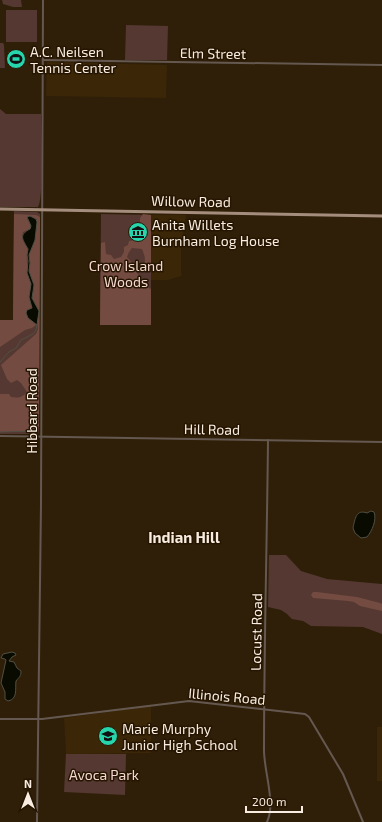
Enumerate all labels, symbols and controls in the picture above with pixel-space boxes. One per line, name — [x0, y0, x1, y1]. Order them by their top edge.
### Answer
place label: A.C. Neilsen Tennis Center — [30, 43, 117, 76]
street label: Elm Street — [180, 44, 246, 62]
sports icon: A.C. Neilsen Tennis Center — [5, 48, 27, 70]
street label: Willow Road — [151, 192, 231, 210]
place label: Anita Willets Burnham Log House — [152, 216, 280, 249]
museum icon: Anita Willets Burnham Log House — [127, 221, 149, 243]
park label: Crow Island Woods — [89, 257, 163, 290]
street label: Hibbard Road — [23, 368, 40, 454]
street label: Hill Road — [184, 420, 240, 438]
district label: Indian Hill — [148, 528, 220, 546]
street label: Locust Road — [247, 593, 265, 671]
street label: Illinois Road — [188, 684, 266, 708]
place label: Marie Murphy Junior High School — [122, 720, 238, 753]
school or university icon: Marie Murphy Junior High School — [97, 725, 119, 747]
park label: Avoca Park — [69, 766, 139, 783]
north arrow — [8, 774, 48, 814]
text: N — [24, 777, 32, 790]
scale bar — [246, 788, 302, 814]
text: 200 m — [252, 794, 286, 808]

